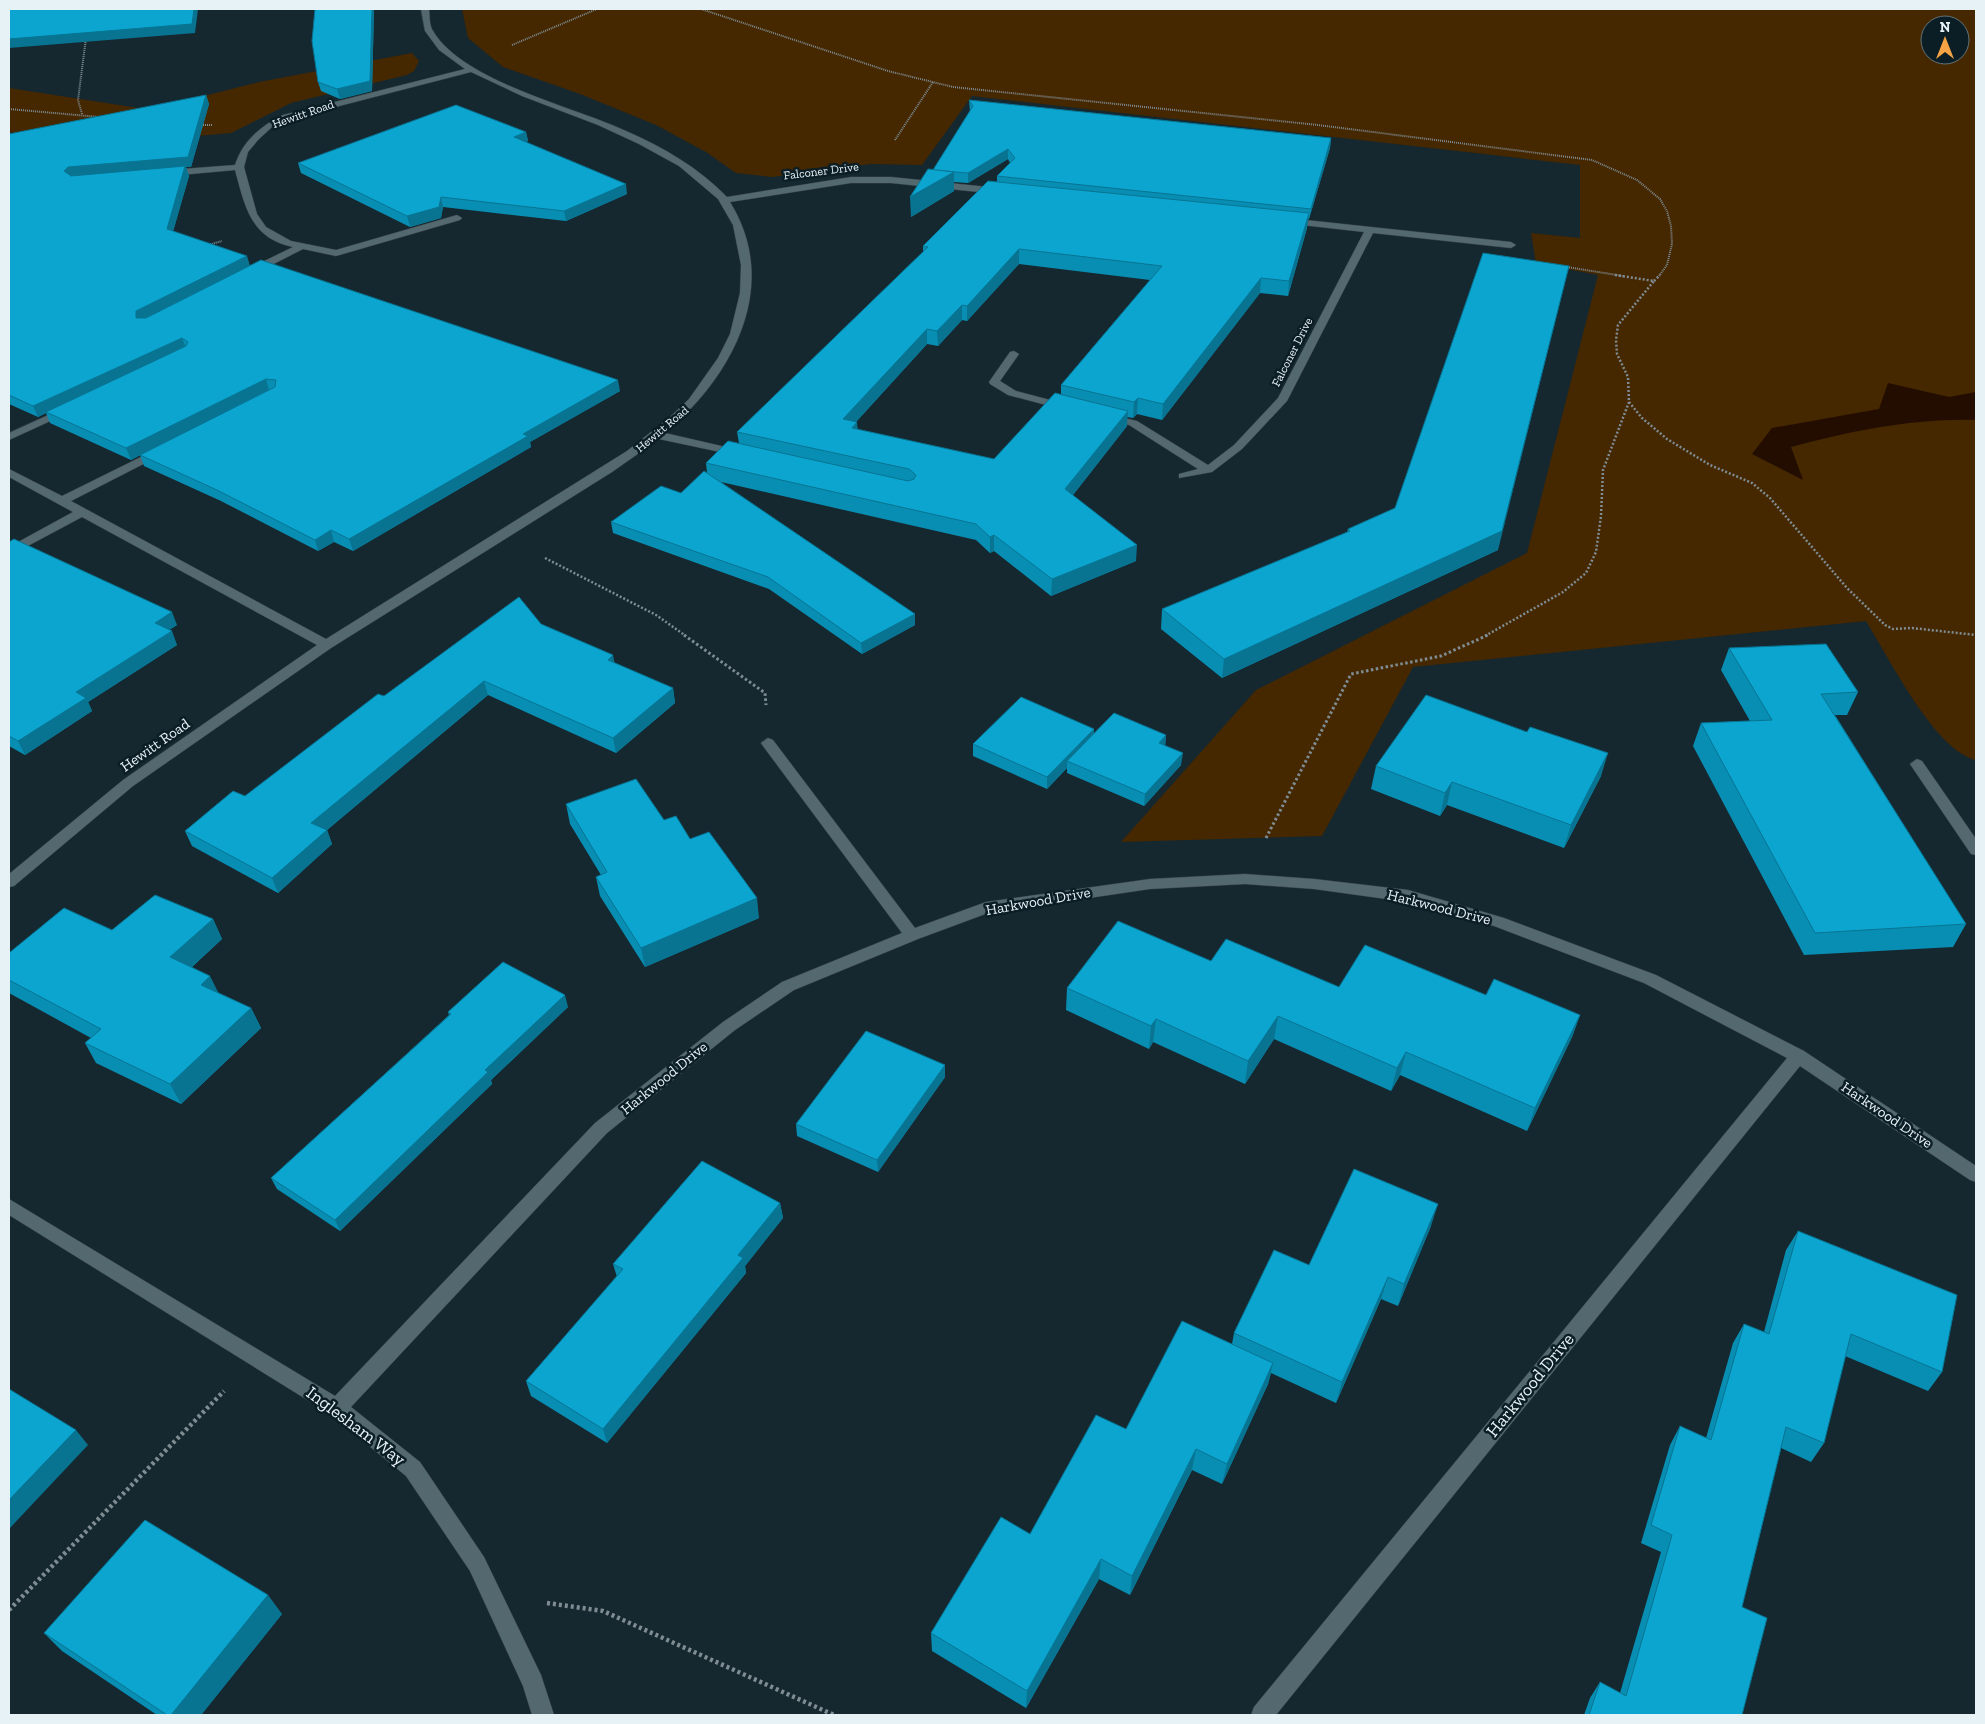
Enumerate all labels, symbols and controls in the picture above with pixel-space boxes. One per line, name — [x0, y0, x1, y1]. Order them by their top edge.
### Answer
north arrow — [1920, 15, 1970, 65]
text: N — [1940, 19, 1951, 36]
street label: Hewitt Road — [270, 97, 336, 131]
street label: Falconer Drive — [783, 159, 860, 183]
street label: Falconer Drive — [1269, 315, 1316, 389]
street label: Hewitt Road — [633, 403, 691, 455]
street label: Hewitt Road — [117, 714, 194, 775]
street label: Harkwood Drive — [984, 883, 1092, 919]
street label: Harkwood Drive — [1385, 885, 1493, 929]
street label: Harkwood Drive — [617, 1038, 711, 1118]
street label: Harkwood Drive — [1838, 1078, 1936, 1152]
street label: Harkwood Drive — [1481, 1329, 1579, 1441]
street label: Inglesham Way — [302, 1382, 411, 1471]

